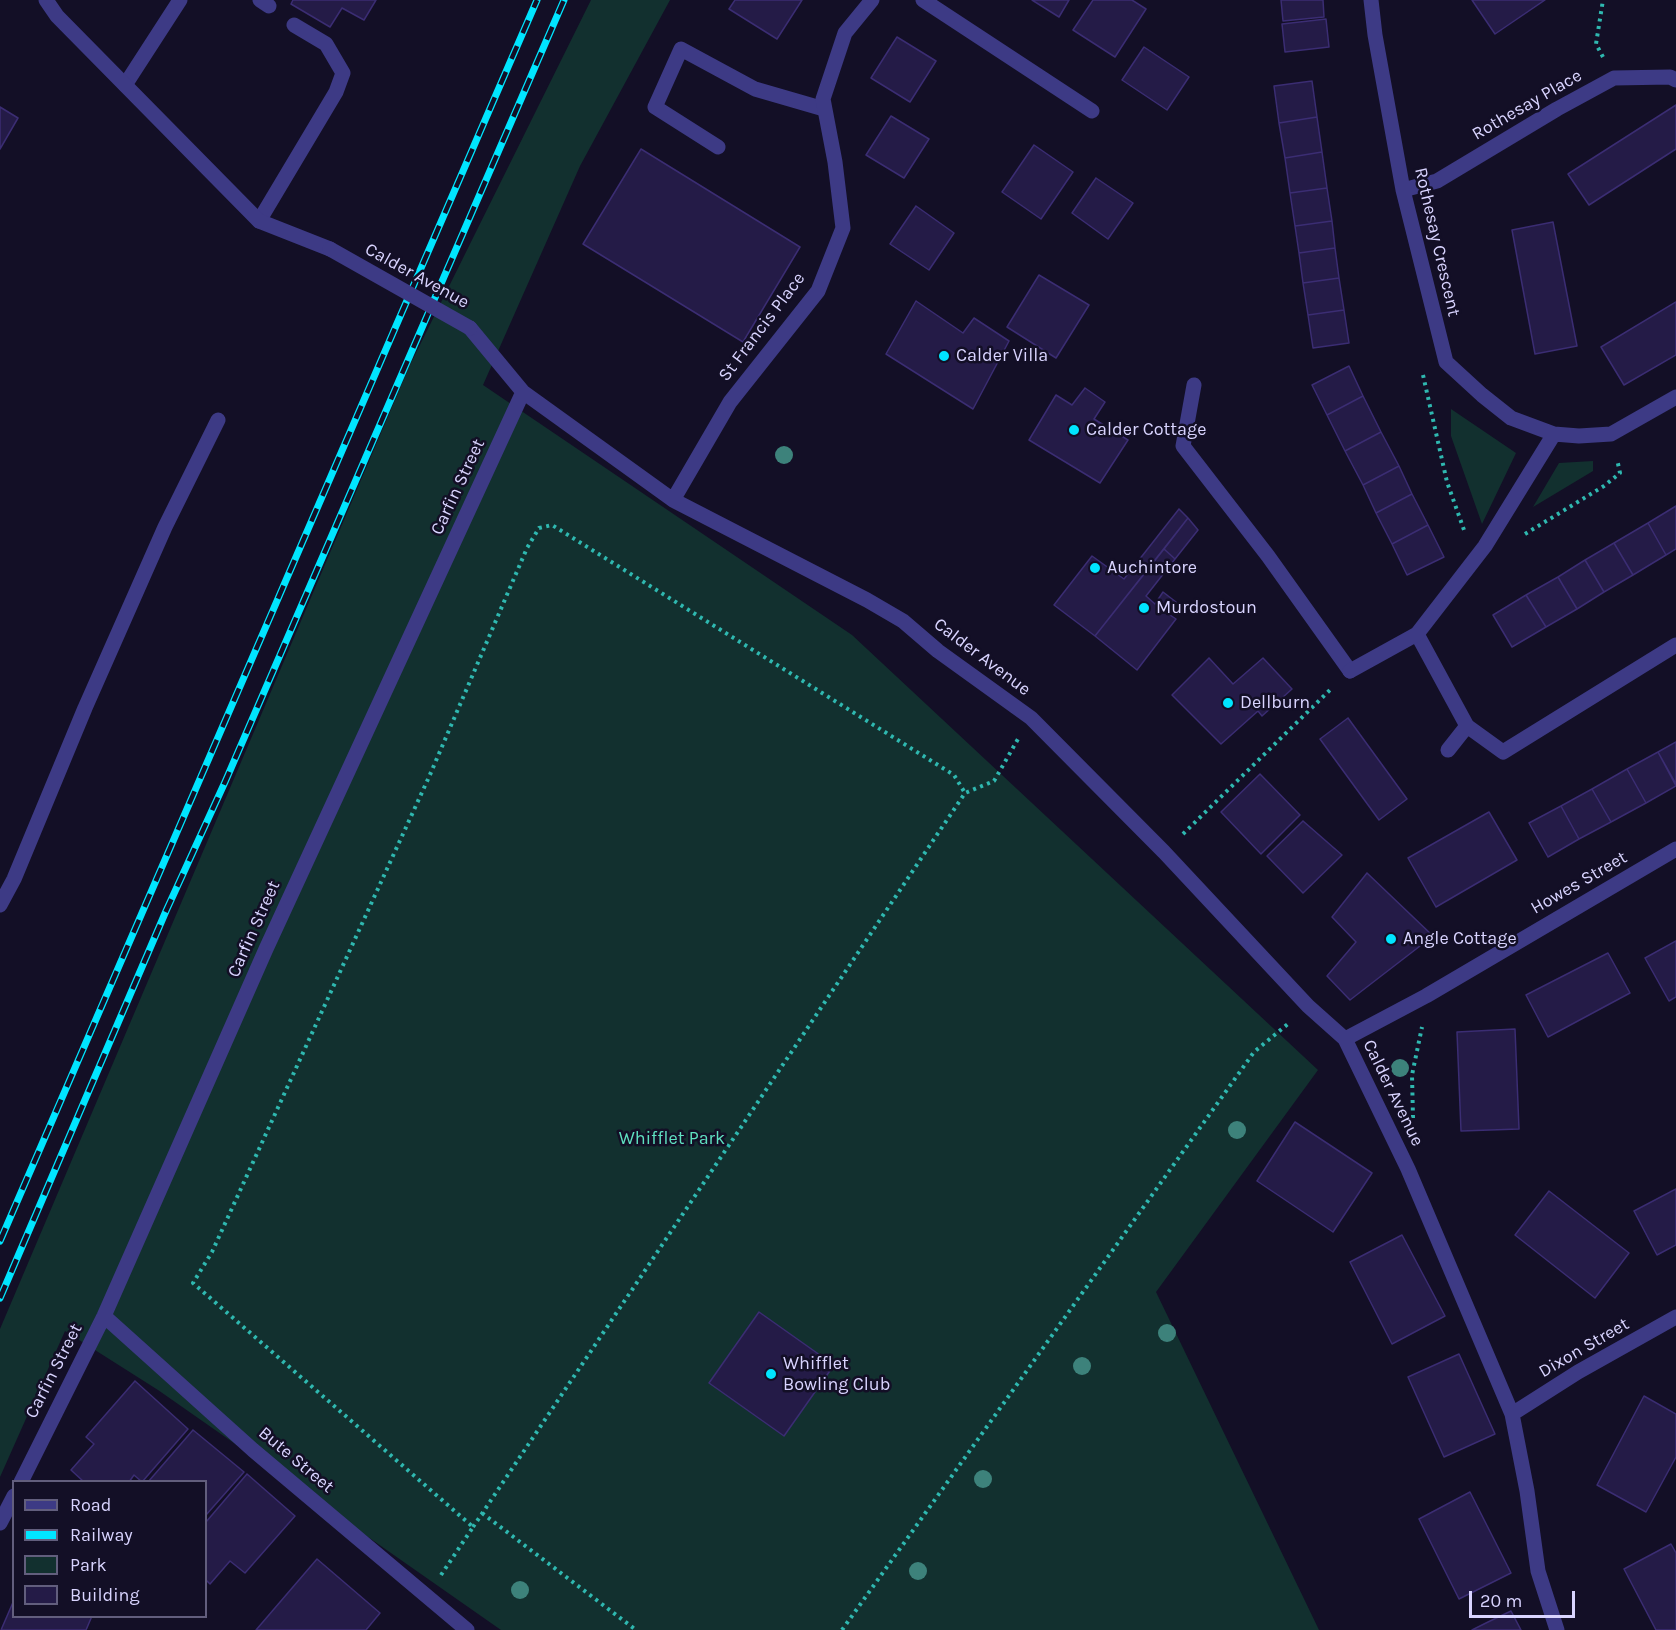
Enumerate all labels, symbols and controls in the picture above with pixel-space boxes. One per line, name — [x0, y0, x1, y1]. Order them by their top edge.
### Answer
street label: Rothesay Place — [1468, 65, 1586, 145]
street label: Rothesay Crescent — [1409, 165, 1465, 319]
street label: Calder Avenue — [361, 238, 473, 314]
street label: St Francis Place — [714, 268, 810, 386]
place label: Calder Villa — [956, 345, 1048, 367]
marker: Calder Villa — [937, 349, 951, 363]
place label: Calder Cottage — [1086, 419, 1206, 441]
marker: Calder Cottage — [1067, 423, 1081, 437]
street label: Carfin Street — [426, 436, 490, 538]
place label: Auchintore — [1107, 557, 1197, 579]
marker: Auchintore — [1088, 561, 1102, 575]
place label: Murdostoun — [1156, 597, 1257, 619]
marker: Murdostoun — [1137, 601, 1151, 615]
street label: Calder Avenue — [929, 613, 1035, 701]
place label: Dellburn — [1240, 692, 1310, 714]
marker: Dellburn — [1221, 696, 1235, 710]
street label: Howes Street — [1527, 847, 1631, 919]
street label: Carfin Street — [223, 877, 285, 981]
place label: Angle Cottage — [1403, 928, 1517, 950]
marker: Angle Cottage — [1384, 932, 1398, 946]
street label: Calder Avenue — [1358, 1036, 1428, 1150]
park label: Whifflet Park — [619, 1128, 725, 1150]
street label: Dixon Street — [1535, 1313, 1633, 1383]
street label: Carfin Street — [21, 1320, 87, 1422]
place label: Whifflet Bowling Club — [783, 1353, 890, 1396]
marker: Whifflet Bowling Club — [764, 1367, 778, 1381]
street label: Bute Street — [254, 1422, 338, 1498]
legend — [12, 1480, 207, 1618]
text: Road — [70, 1494, 111, 1516]
text: Railway — [70, 1524, 133, 1546]
text: Park — [70, 1554, 107, 1576]
scale bar — [1472, 1579, 1578, 1617]
text: Building — [70, 1584, 140, 1606]
text: 20 m — [1480, 1590, 1522, 1612]

